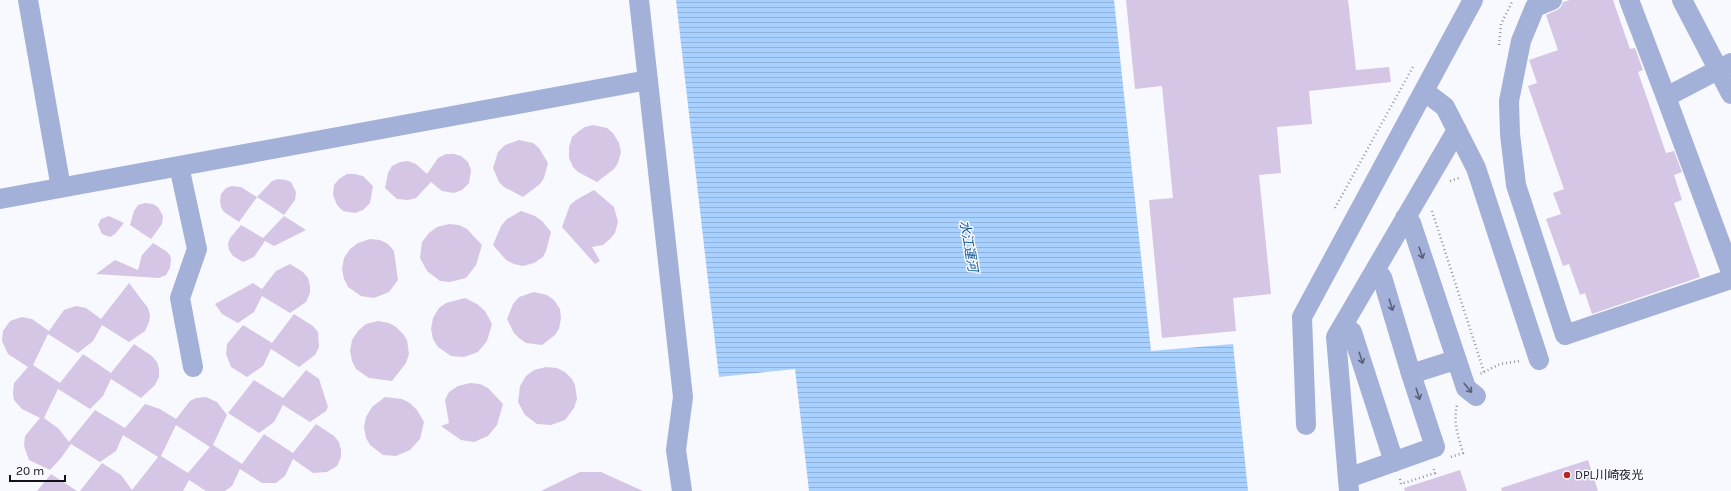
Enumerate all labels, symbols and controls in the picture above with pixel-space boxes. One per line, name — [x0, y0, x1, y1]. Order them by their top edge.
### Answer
water label: 水江運河 — [957, 219, 981, 276]
one-way arrow — [1417, 247, 1425, 259]
one-way arrow — [1388, 298, 1395, 311]
one-way arrow — [1357, 352, 1365, 364]
one-way arrow — [1464, 383, 1473, 393]
one-way arrow — [1414, 387, 1422, 399]
scale bar — [10, 457, 65, 483]
text: 20 m — [16, 464, 44, 478]
place label: DPL川崎夜光 — [1575, 468, 1643, 482]
marker: DPL川崎夜光 — [1562, 470, 1572, 480]

